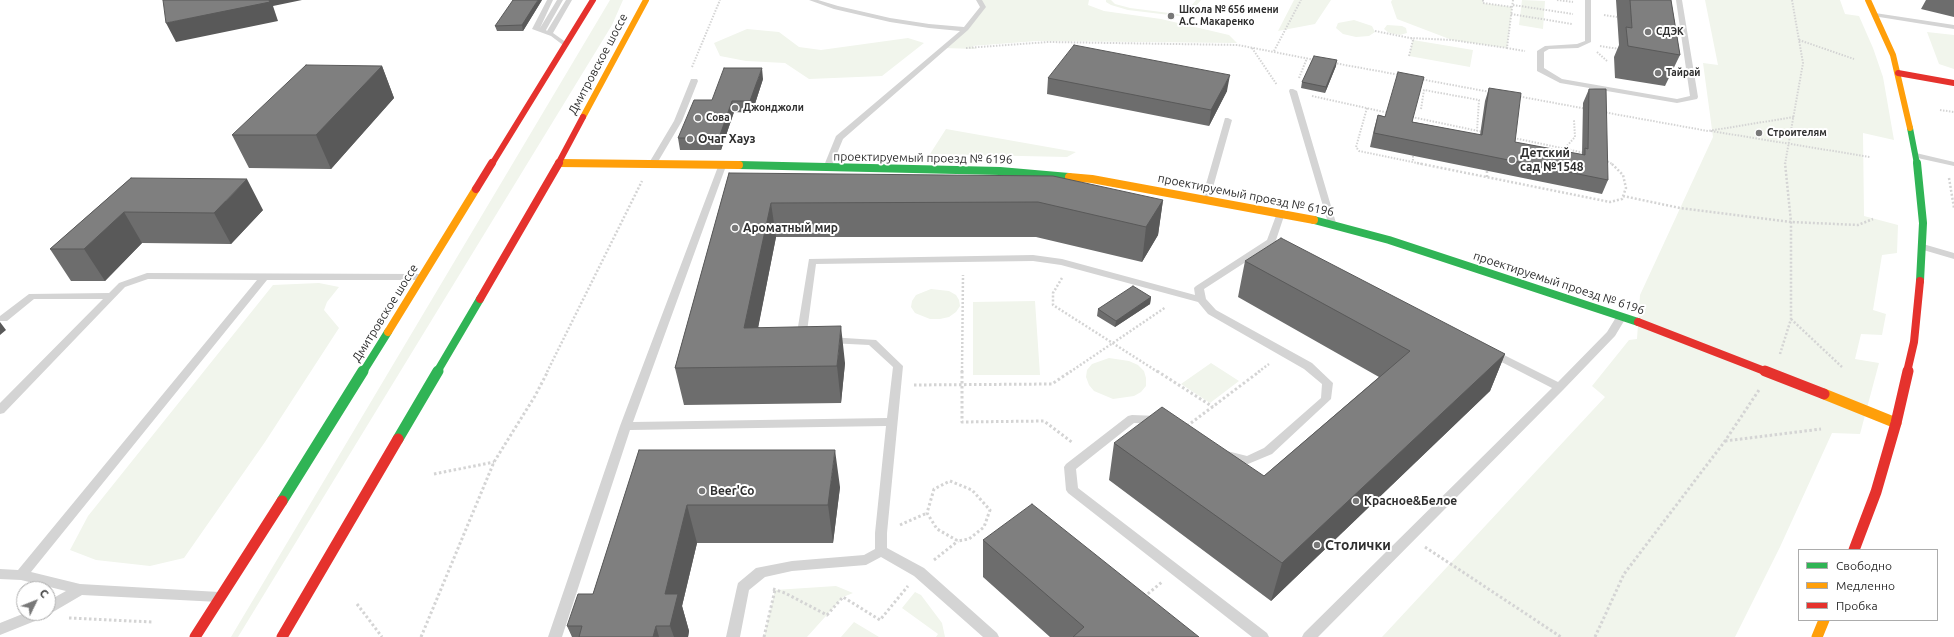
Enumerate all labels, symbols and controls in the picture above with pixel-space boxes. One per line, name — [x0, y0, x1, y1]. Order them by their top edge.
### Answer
place label: Школа № 656 имени А.С. Макаренко — [1179, 4, 1279, 28]
street label: Дмитровское шоссе — [565, 11, 631, 117]
marker: Школа № 656 имени А.С. Макаренко — [1166, 11, 1176, 21]
place label: СДЭК — [1656, 26, 1684, 38]
marker: СДЭК — [1643, 27, 1653, 37]
place label: Тайрай — [1666, 67, 1700, 79]
marker: Тайрай — [1653, 68, 1663, 78]
place label: Джонджоли — [743, 102, 804, 114]
marker: Джонджоли — [730, 103, 740, 113]
place label: Сова — [706, 112, 730, 124]
marker: Сова — [693, 113, 703, 123]
place label: Строителям — [1767, 127, 1827, 139]
marker: Строителям — [1754, 128, 1764, 138]
place label: Очаг Хауз — [698, 132, 755, 146]
marker: Очаг Хауз — [685, 134, 695, 144]
place label: Детский сад №1548 — [1520, 146, 1584, 174]
street label: проектируемый проезд № 6196 — [833, 149, 1013, 167]
marker: Детский сад №1548 — [1507, 155, 1517, 165]
street label: проектируемый проезд № 6196 — [1157, 171, 1335, 219]
place label: Ароматный мир — [743, 221, 838, 235]
marker: Ароматный мир — [730, 223, 740, 233]
street label: проектируемый проезд № 6196 — [1472, 248, 1646, 318]
street label: Дмитровское шоссе — [349, 261, 421, 365]
place label: Beer'Co — [710, 484, 754, 498]
marker: Beer'Co — [697, 486, 707, 496]
place label: Красное&Белое — [1364, 494, 1457, 508]
marker: Красное&Белое — [1351, 496, 1361, 506]
place label: Столички — [1325, 537, 1391, 553]
marker: Столички — [1312, 540, 1322, 550]
legend — [1798, 549, 1938, 621]
text: Свободно — [1836, 559, 1892, 572]
text: Медленно — [1836, 579, 1895, 592]
north arrow — [16, 581, 56, 621]
text: С — [37, 587, 51, 600]
text: Пробка — [1836, 599, 1878, 612]

